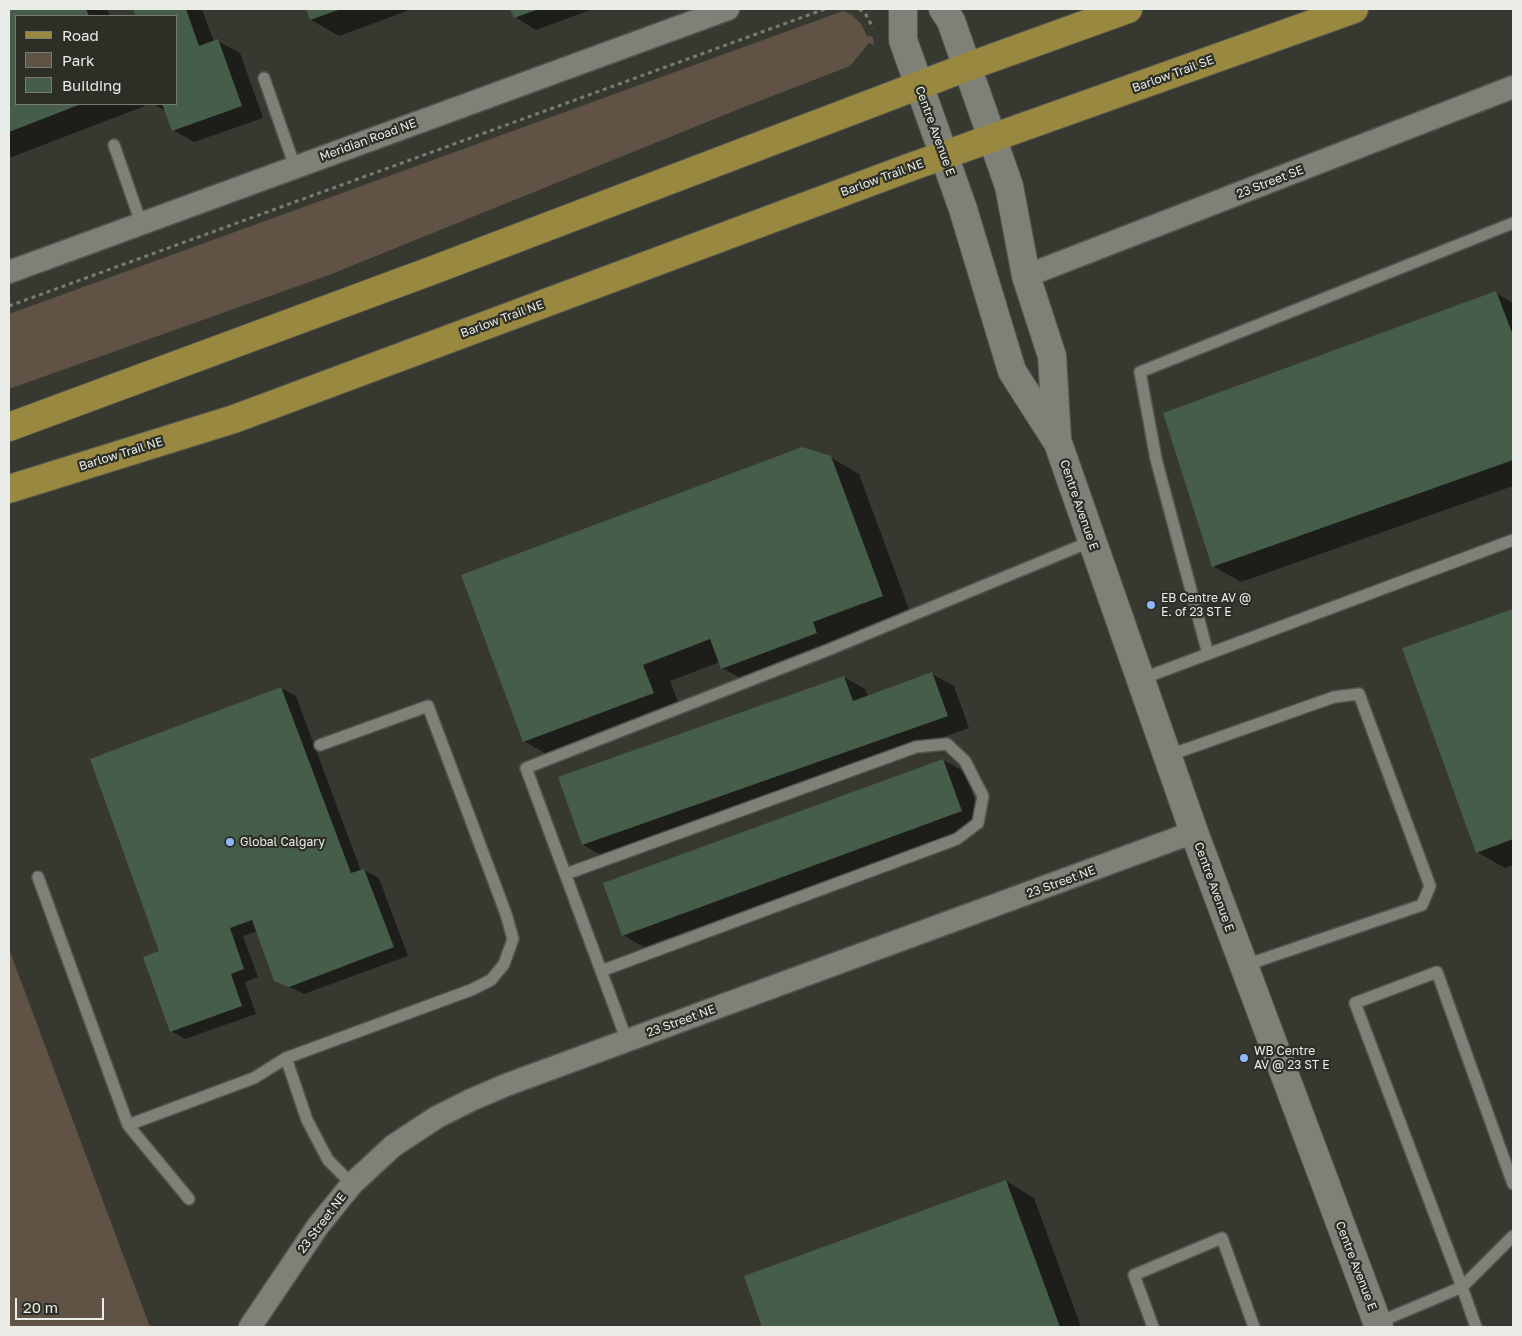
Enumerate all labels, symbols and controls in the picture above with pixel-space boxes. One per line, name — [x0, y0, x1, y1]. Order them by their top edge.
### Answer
legend — [15, 15, 178, 105]
text: Road — [62, 26, 99, 44]
text: Park — [62, 51, 94, 69]
street label: Barlow Trail SE — [1130, 53, 1216, 95]
text: Building — [62, 76, 122, 94]
street label: Centre Avenue E — [912, 84, 958, 178]
street label: Meridian Road NE — [318, 116, 418, 164]
street label: Barlow Trail NE — [839, 156, 925, 200]
street label: 23 Street SE — [1235, 163, 1305, 201]
street label: Barlow Trail NE — [459, 297, 545, 341]
street label: Barlow Trail NE — [77, 434, 165, 474]
street label: Centre Avenue E — [1057, 458, 1101, 552]
place label: EB Centre AV @ E. of 23 ST E — [1161, 591, 1251, 619]
marker: EB Centre AV @ E. of 23 ST E — [1145, 599, 1157, 611]
place label: Global Calgary — [240, 835, 325, 849]
marker: Global Calgary — [224, 836, 236, 848]
street label: Centre Avenue E — [1191, 840, 1237, 934]
street label: 23 Street NE — [1025, 863, 1097, 901]
street label: 23 Street NE — [645, 1002, 717, 1040]
place label: WB Centre AV @ 23 ST E — [1254, 1044, 1330, 1072]
marker: WB Centre AV @ 23 ST E — [1238, 1052, 1250, 1064]
street label: 23 Street NE — [295, 1190, 349, 1256]
street label: Centre Avenue E — [1332, 1219, 1380, 1313]
scale bar — [18, 1288, 106, 1320]
text: 20 m — [23, 1298, 58, 1316]

